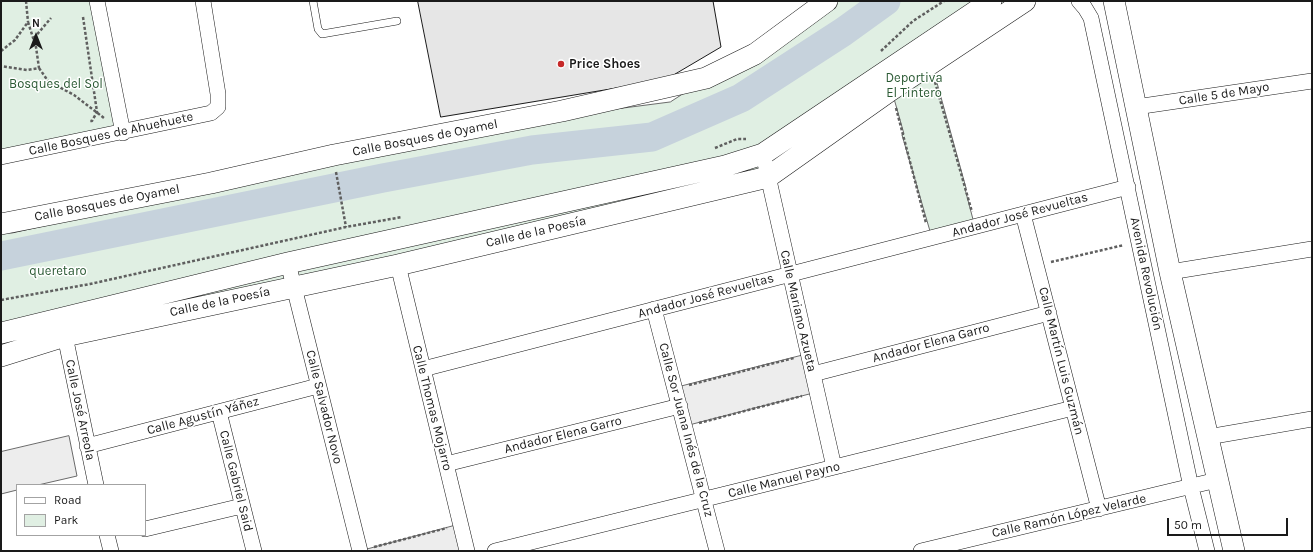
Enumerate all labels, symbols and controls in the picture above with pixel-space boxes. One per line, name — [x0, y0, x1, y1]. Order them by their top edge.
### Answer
north arrow — [16, 16, 56, 56]
text: N — [32, 17, 40, 30]
place label: Price Shoes — [569, 56, 640, 72]
marker: Price Shoes — [556, 59, 566, 69]
park label: Deportiva El Tintero — [885, 70, 943, 101]
park label: Bosques del Sol — [9, 76, 103, 92]
street label: Calle 5 de Mayo — [1178, 79, 1270, 109]
street label: Calle Bosques de Ahuehuete — [27, 109, 195, 159]
street label: Calle Bosques de Oyamel — [351, 116, 499, 160]
street label: Calle Bosques de Oyamel — [33, 181, 181, 225]
street label: Andador José Revueltas — [950, 189, 1090, 241]
street label: Calle de la Poesía — [484, 213, 588, 251]
street label: Avenida Revolución — [1126, 216, 1166, 332]
street label: Calle Mariano Azueta — [776, 249, 820, 373]
park label: queretaro — [29, 263, 87, 279]
street label: Andador José Revueltas — [636, 270, 776, 322]
street label: Calle de la Poesía — [168, 284, 272, 320]
street label: Calle Martín Luis Guzmán — [1035, 285, 1087, 437]
street label: Andador Elena Garro — [871, 320, 991, 366]
street label: Calle Sor Juana Inés de la Cruz — [655, 341, 717, 519]
street label: Calle Thomas Mojarro — [409, 344, 455, 472]
street label: Calle Salvador Novo — [302, 348, 346, 466]
street label: Calle José Arreola — [62, 358, 98, 462]
street label: Calle Agustín Yáñez — [145, 394, 261, 438]
street label: Andador Elena Garro — [503, 413, 623, 457]
street label: Calle Gabriel Said — [216, 429, 256, 533]
street label: Calle Manuel Payno — [726, 459, 842, 501]
legend — [16, 484, 146, 536]
street label: Calle Ramón López Velarde — [990, 491, 1148, 541]
text: Road — [54, 493, 82, 507]
scale bar — [1169, 510, 1290, 536]
text: Park — [54, 513, 78, 527]
text: 50 m — [1174, 518, 1202, 532]

